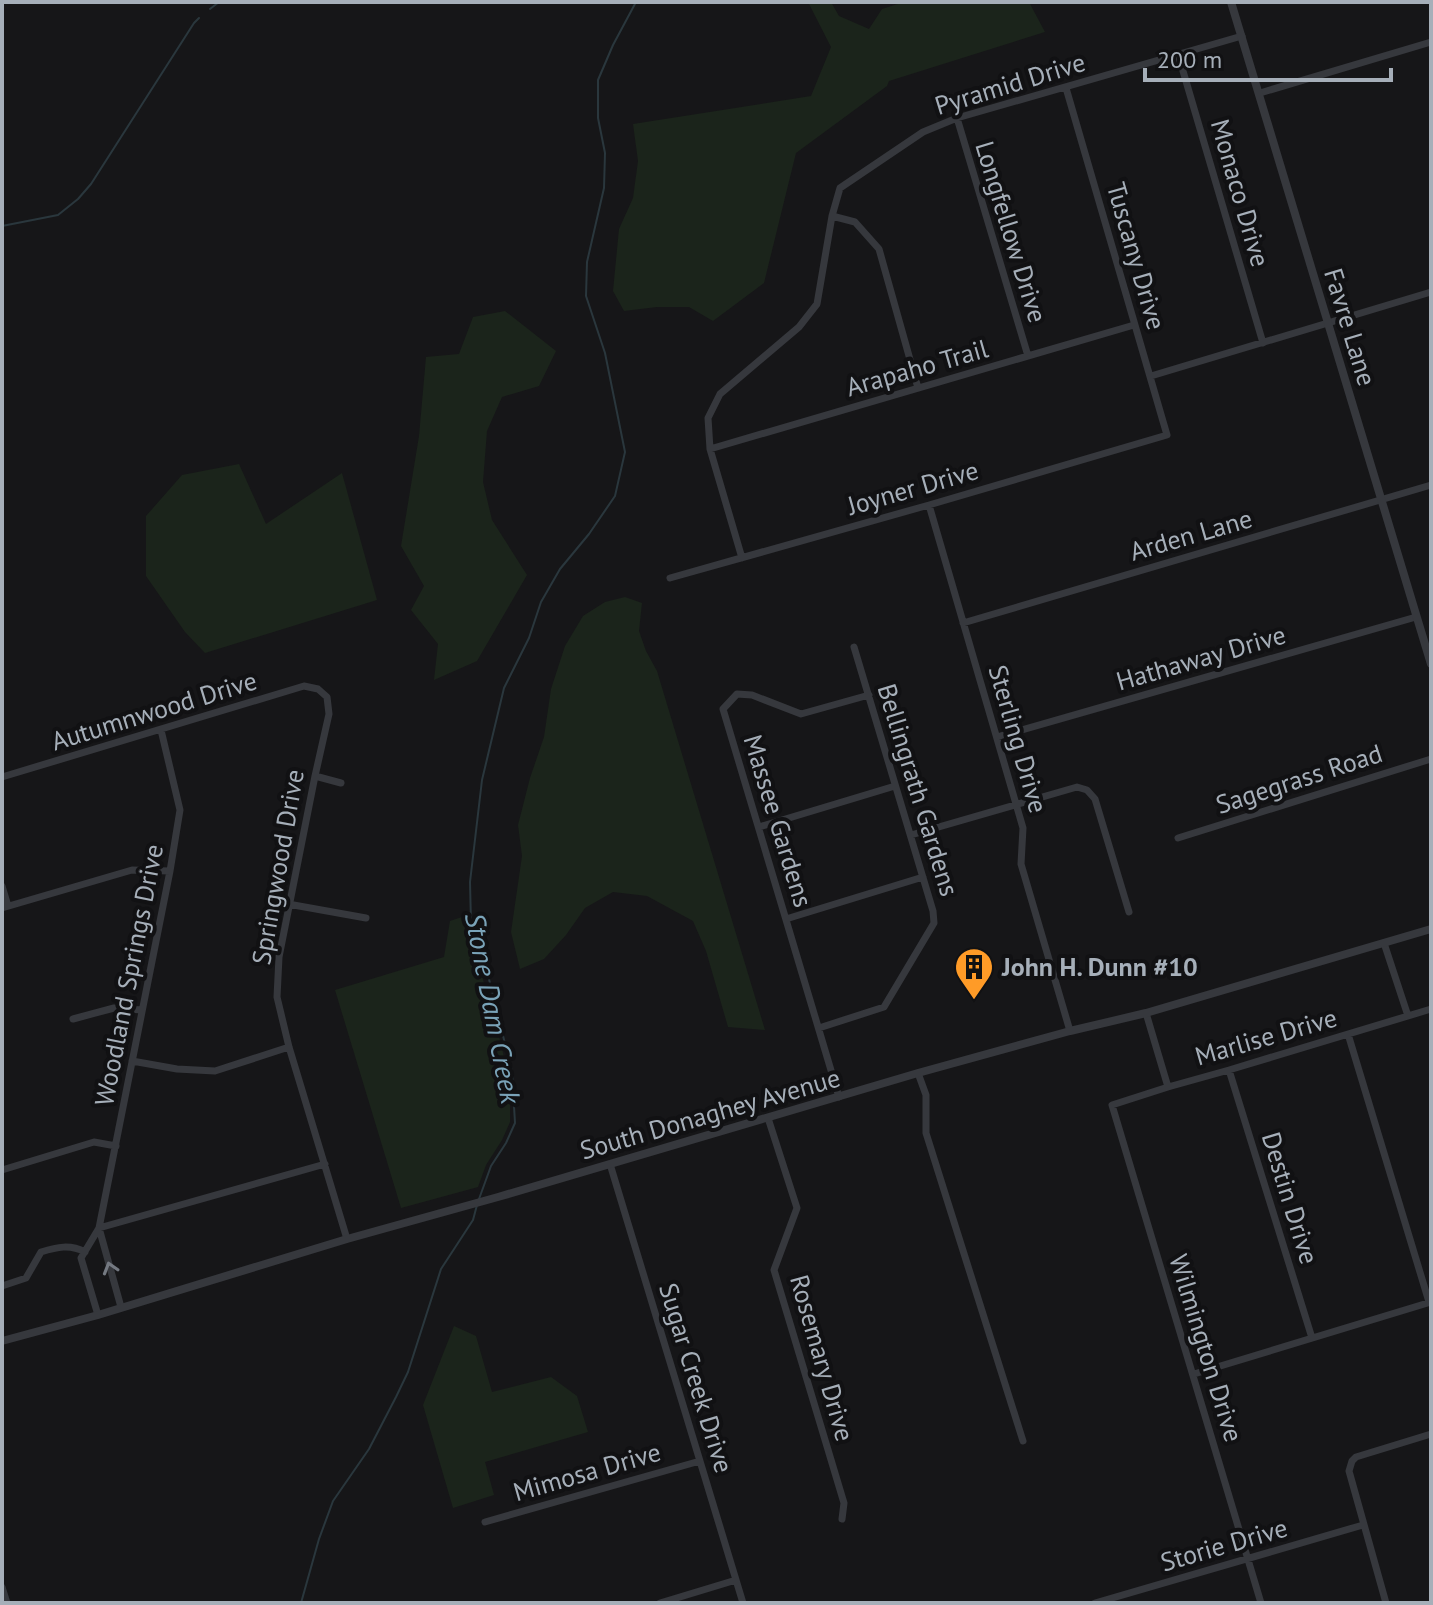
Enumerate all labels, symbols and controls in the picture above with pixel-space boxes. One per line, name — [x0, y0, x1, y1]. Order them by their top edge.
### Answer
scale bar — [1145, 32, 1391, 82]
text: 200 m — [1157, 44, 1222, 75]
street label: Pyramid Drive — [931, 45, 1089, 122]
street label: Monaco Drive — [1204, 115, 1277, 270]
street label: Longfellow Drive — [968, 137, 1055, 326]
street label: Tuscany Drive — [1100, 178, 1173, 333]
street label: Favre Lane — [1317, 264, 1384, 390]
street label: Arapaho Trail — [842, 331, 992, 404]
street label: Joyner Drive — [843, 453, 982, 522]
street label: Arden Lane — [1126, 501, 1256, 568]
street label: Hathaway Drive — [1112, 618, 1289, 697]
street label: Sterling Drive — [982, 661, 1055, 817]
street label: Autumnwood Drive — [47, 664, 261, 757]
street label: Bellingrath Gardens — [870, 680, 966, 900]
street label: Massee Gardens — [737, 731, 820, 911]
street label: Sagegrass Road — [1211, 736, 1386, 821]
street label: Springwood Drive — [244, 767, 311, 967]
street label: Woodland Springs Drive — [87, 841, 170, 1109]
water label: Stone Dam Creek — [457, 909, 530, 1108]
building icon: John H. Dunn #10 — [953, 946, 995, 1001]
place label: John H. Dunn #10 — [1001, 950, 1198, 983]
street label: Marlise Drive — [1191, 1001, 1341, 1073]
street label: South Donaghey Avenue — [576, 1061, 844, 1166]
street label: Destin Drive — [1255, 1128, 1326, 1268]
street label: Wilmington Drive — [1162, 1250, 1251, 1446]
one-way arrow — [103, 1261, 119, 1275]
street label: Rosemary Drive — [783, 1271, 862, 1445]
street label: Sugar Creek Drive — [652, 1279, 741, 1477]
street label: Mimosa Drive — [509, 1435, 664, 1508]
street label: Storie Drive — [1157, 1511, 1291, 1578]

